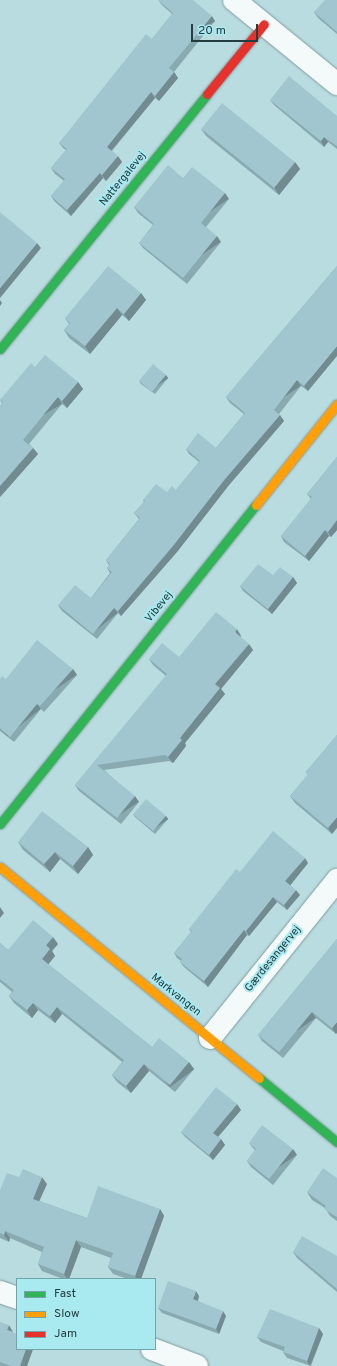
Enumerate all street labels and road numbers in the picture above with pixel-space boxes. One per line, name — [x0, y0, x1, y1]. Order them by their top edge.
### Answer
street label: Nattergalevej — [97, 149, 149, 209]
street label: Vibevej — [142, 589, 176, 625]
street label: Gærdesangervej — [242, 923, 304, 995]
street label: Markvangen — [148, 971, 204, 1019]

